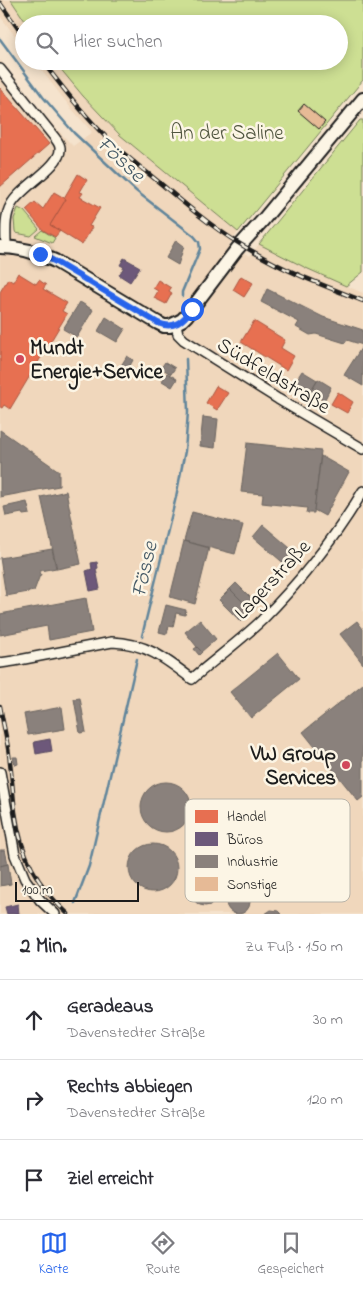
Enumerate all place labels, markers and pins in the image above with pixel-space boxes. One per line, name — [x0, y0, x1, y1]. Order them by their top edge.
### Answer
place label: Mundt Energie+Service — [30, 334, 163, 390]
marker: Mundt Energie+Service — [14, 353, 26, 365]
place label: VW Group Services — [250, 740, 336, 794]
marker: VW Group Services — [340, 759, 352, 771]

